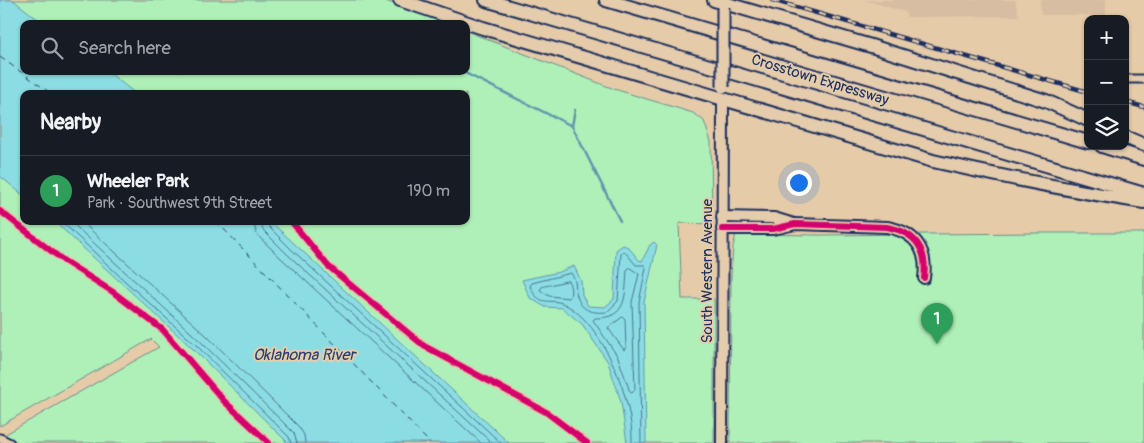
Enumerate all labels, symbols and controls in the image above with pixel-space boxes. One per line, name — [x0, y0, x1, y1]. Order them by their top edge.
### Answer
map controls — [1084, 15, 1129, 150]
button: + — [1084, 15, 1129, 60]
search box — [20, 20, 470, 75]
icon: search — [38, 34, 66, 62]
text: Search here — [78, 36, 171, 60]
street label: Crosstown Expressway — [749, 50, 892, 110]
button: − — [1084, 60, 1129, 105]
button: layers — [1084, 105, 1129, 150]
text: Nearby — [40, 109, 101, 136]
text: Wheeler Park — [87, 169, 189, 193]
your location — [786, 170, 812, 196]
text: 1 — [53, 181, 59, 201]
text: 190 m — [407, 181, 450, 201]
text: Park · Southwest 9th Street — [87, 193, 272, 213]
street label: South Western Avenue — [698, 198, 717, 343]
pin: 1 — [921, 303, 953, 344]
water label: Oklahoma River — [253, 345, 357, 365]

